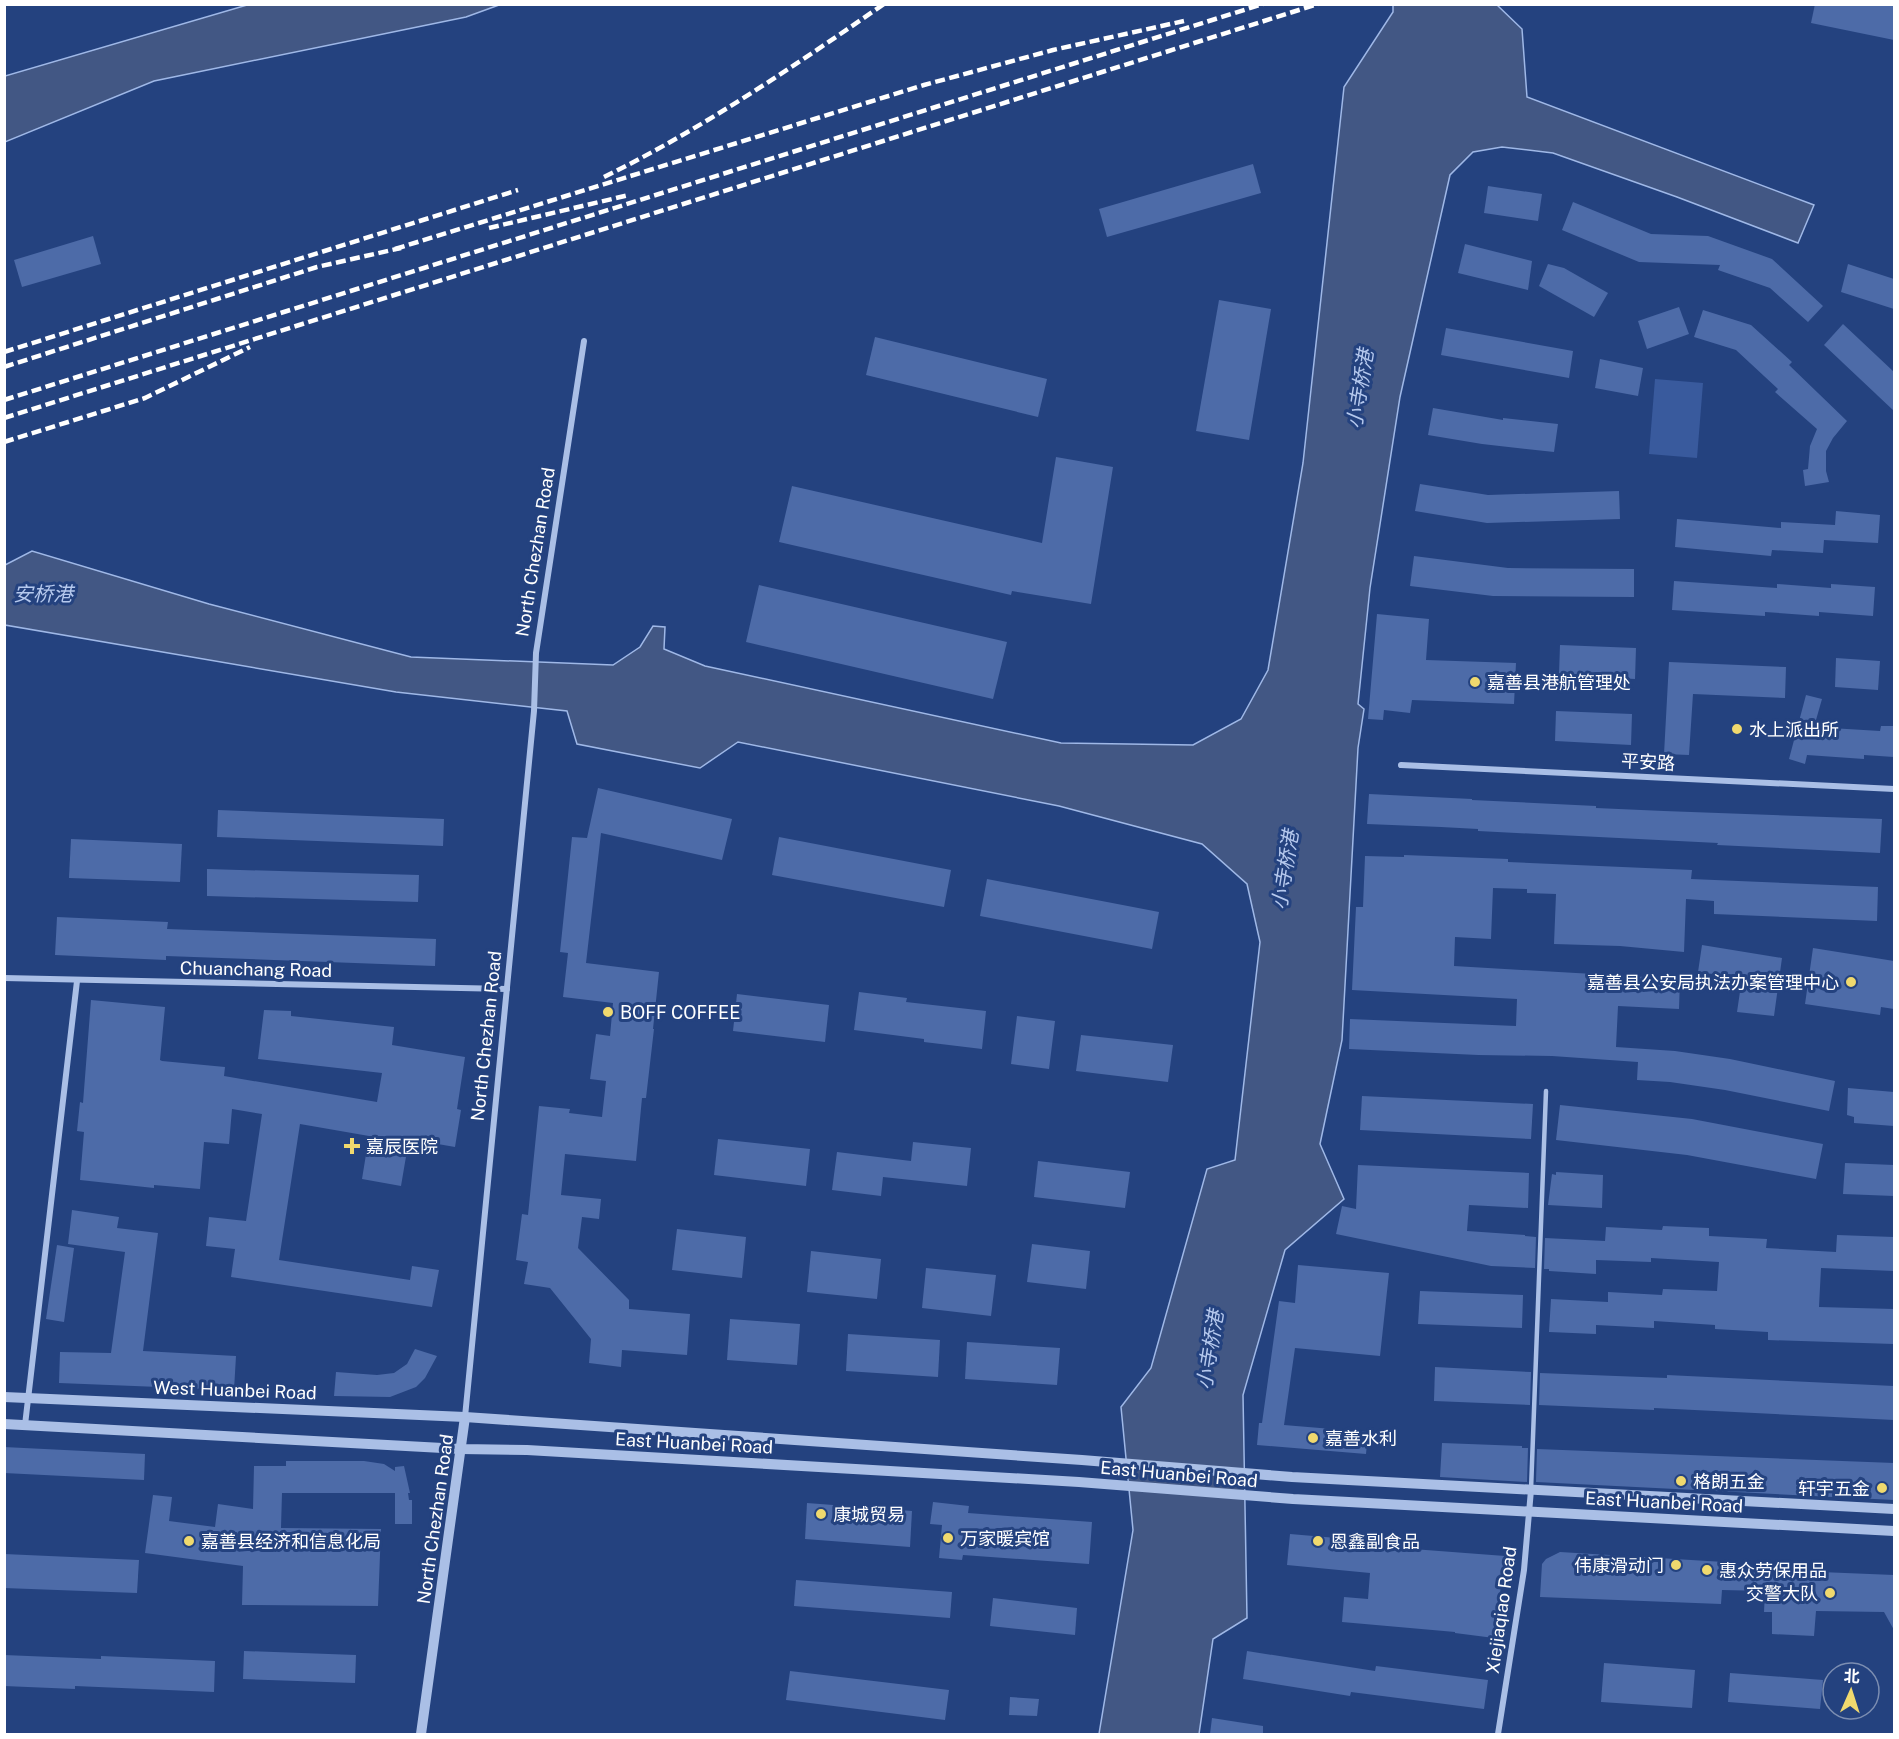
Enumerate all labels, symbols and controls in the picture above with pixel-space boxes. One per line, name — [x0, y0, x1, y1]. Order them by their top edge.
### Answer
water label: 小寺桥港 — [1342, 345, 1379, 430]
street label: North Chezhan Road — [511, 466, 559, 638]
water label: 安桥港 — [13, 582, 76, 606]
place label: 嘉善县港航管理处 — [1487, 672, 1631, 693]
marker: 嘉善县港航管理处 — [1468, 675, 1482, 689]
place label: 水上派出所 — [1749, 719, 1839, 740]
marker: 水上派出所 — [1730, 722, 1744, 736]
street label: 平安路 — [1620, 750, 1676, 774]
water label: 小寺桥港 — [1267, 826, 1304, 911]
street label: North Chezhan Road — [467, 950, 505, 1122]
street label: Chuanchang Road — [180, 957, 332, 981]
place label: 嘉善县公安局执法办案管理中心 — [1587, 972, 1839, 993]
marker: 嘉善县公安局执法办案管理中心 — [1844, 975, 1858, 989]
place label: BOFF COFFEE — [620, 1002, 740, 1023]
marker: BOFF COFFEE — [601, 1005, 615, 1019]
place label: 嘉辰医院 — [366, 1136, 438, 1157]
marker: 嘉辰医院 — [343, 1137, 361, 1155]
water label: 小寺桥港 — [1192, 1306, 1229, 1391]
street label: West Huanbei Road — [153, 1377, 317, 1403]
street label: East Huanbei Road — [614, 1428, 774, 1458]
place label: 嘉善水利 — [1325, 1428, 1397, 1449]
marker: 嘉善水利 — [1306, 1431, 1320, 1445]
street label: North Chezhan Road — [413, 1433, 457, 1605]
street label: East Huanbei Road — [1099, 1457, 1259, 1491]
place label: 格朗五金 — [1693, 1471, 1765, 1492]
marker: 格朗五金 — [1674, 1474, 1688, 1488]
place label: 轩宇五金 — [1798, 1478, 1870, 1499]
marker: 轩宇五金 — [1875, 1481, 1889, 1495]
street label: East Huanbei Road — [1584, 1487, 1744, 1517]
place label: 康城贸易 — [833, 1504, 905, 1525]
marker: 康城贸易 — [814, 1507, 828, 1521]
place label: 万家暖宾馆 — [960, 1528, 1050, 1549]
place label: 嘉善县经济和信息化局 — [201, 1531, 381, 1552]
marker: 万家暖宾馆 — [941, 1531, 955, 1545]
place label: 恩鑫副食品 — [1330, 1531, 1420, 1552]
marker: 嘉善县经济和信息化局 — [182, 1534, 196, 1548]
marker: 恩鑫副食品 — [1311, 1534, 1325, 1548]
street label: Xiejiaqiao Road — [1482, 1545, 1520, 1675]
place label: 伟康滑动门 — [1574, 1555, 1664, 1576]
marker: 伟康滑动门 — [1669, 1558, 1683, 1572]
place label: 惠众劳保用品 — [1719, 1560, 1827, 1581]
marker: 惠众劳保用品 — [1700, 1563, 1714, 1577]
place label: 交警大队 — [1746, 1583, 1818, 1604]
marker: 交警大队 — [1823, 1586, 1837, 1600]
north arrow — [1821, 1661, 1881, 1721]
text: 北 — [1843, 1667, 1860, 1686]

